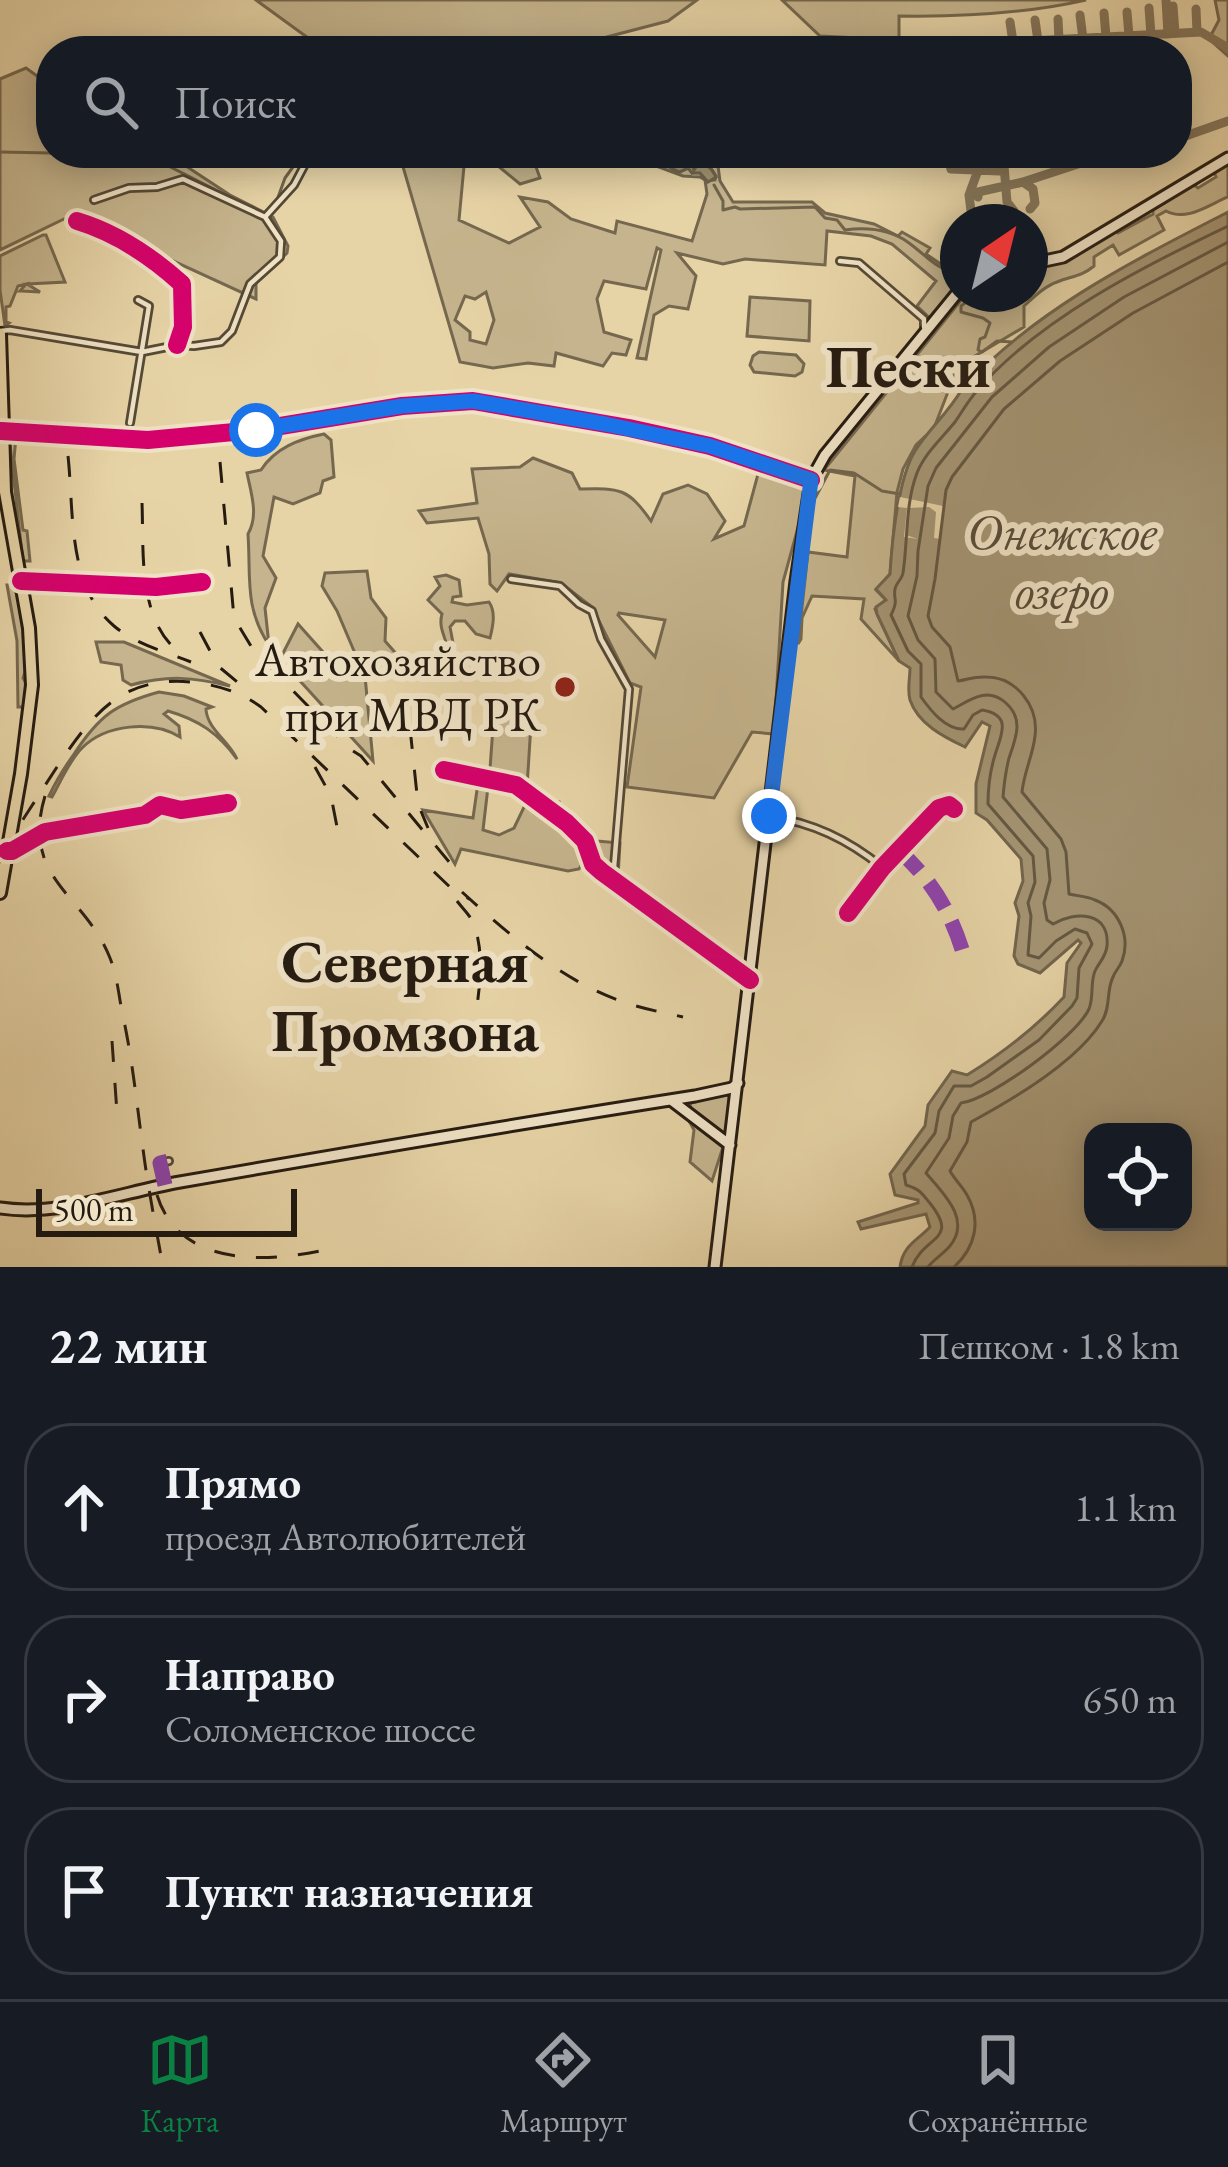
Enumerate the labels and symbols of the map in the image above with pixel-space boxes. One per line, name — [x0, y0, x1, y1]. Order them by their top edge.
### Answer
north arrow — [940, 204, 1048, 312]
district label: Пески — [825, 327, 991, 405]
route start — [229, 403, 283, 457]
water label: Онежское озеро — [967, 498, 1158, 623]
place label: Автохозяйство при МВД РК — [254, 628, 541, 745]
marker: Автохозяйство при МВД РК — [552, 674, 578, 700]
route end — [742, 789, 796, 843]
district label: Северная Промзона — [271, 922, 539, 1069]
scale bar — [36, 1183, 297, 1236]

